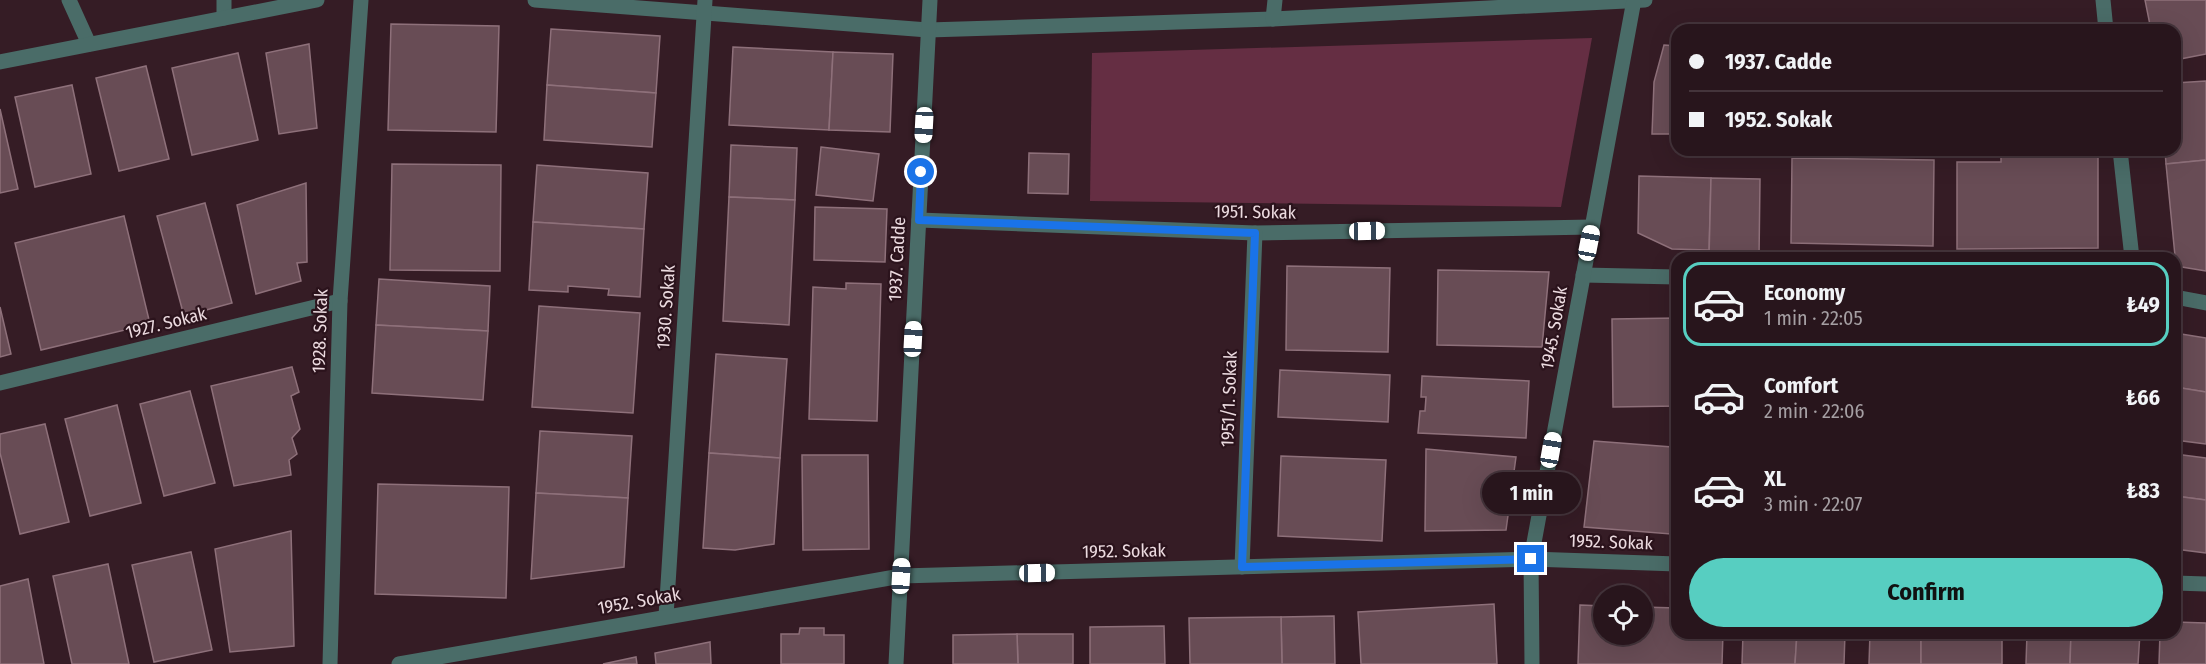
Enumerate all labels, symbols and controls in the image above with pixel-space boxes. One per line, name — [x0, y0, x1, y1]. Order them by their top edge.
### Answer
text: 1937. Cadde — [1725, 48, 1832, 75]
text: 1952. Sokak — [1725, 106, 1832, 133]
car — [914, 107, 934, 143]
route start — [907, 158, 934, 185]
street label: 1951. Sokak — [1214, 200, 1297, 224]
street label: 1937. Cadde — [884, 216, 910, 302]
car — [1349, 222, 1385, 240]
car — [1577, 224, 1601, 262]
street label: 1930. Sokak — [652, 263, 680, 350]
icon: car — [1692, 277, 1746, 331]
text: Economy — [1764, 279, 1845, 306]
street label: 1945. Sokak — [1536, 284, 1572, 371]
street label: 1928. Sokak — [308, 288, 332, 373]
text: ₺49 — [2126, 291, 2160, 318]
street label: 1927. Sokak — [123, 302, 209, 344]
text: 1 min · 22:05 — [1764, 306, 1863, 330]
car — [903, 321, 923, 357]
street label: 1951/1. Sokak — [1216, 350, 1242, 448]
icon: car — [1692, 370, 1746, 424]
text: Comfort — [1764, 372, 1838, 399]
text: ₺66 — [2126, 384, 2160, 411]
text: 2 min · 22:06 — [1764, 399, 1864, 423]
car — [1539, 431, 1563, 469]
icon: car — [1692, 463, 1746, 517]
text: XL — [1764, 465, 1786, 492]
callout: 1 min — [1482, 472, 1580, 514]
text: ₺83 — [2126, 477, 2160, 504]
text: 1 min — [1510, 481, 1553, 505]
text: 3 min · 22:07 — [1764, 492, 1862, 516]
street label: 1952. Sokak — [1569, 530, 1654, 554]
street label: 1952. Sokak — [1082, 539, 1167, 563]
route end — [1517, 545, 1544, 572]
car — [891, 558, 911, 594]
button: Confirm — [1689, 558, 2163, 627]
car — [1019, 564, 1055, 582]
street label: 1952. Sokak — [596, 583, 683, 619]
map controls — [1593, 585, 1653, 645]
button: locate — [1593, 585, 1653, 645]

